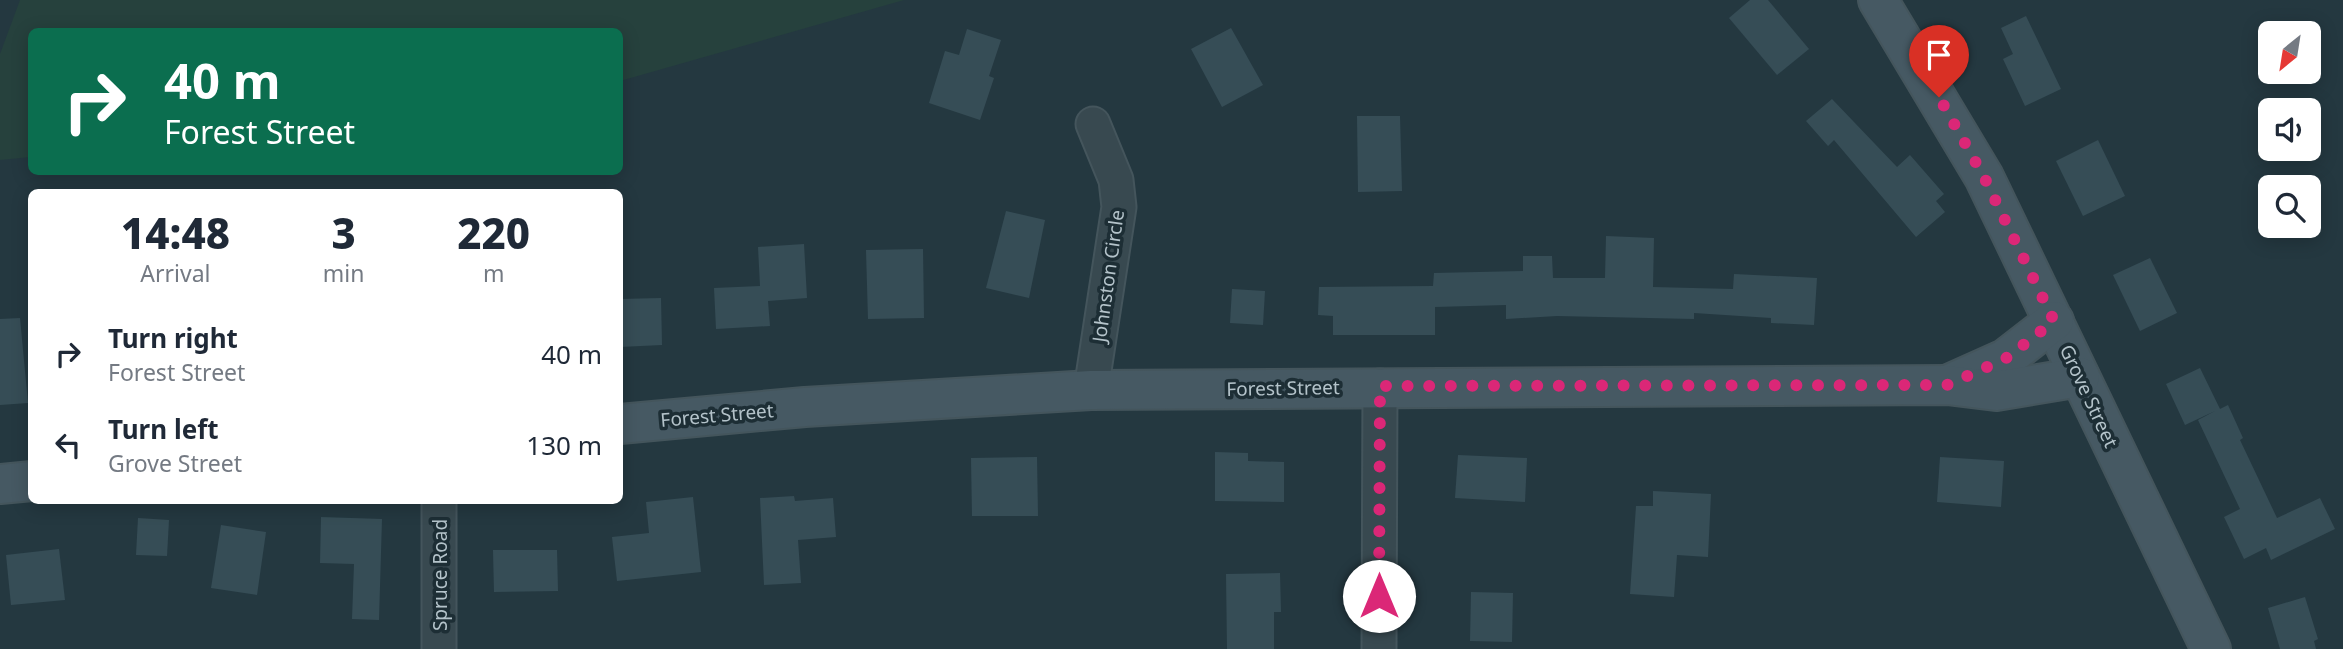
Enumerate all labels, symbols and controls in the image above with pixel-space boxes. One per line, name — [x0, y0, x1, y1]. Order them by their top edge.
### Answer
north arrow — [2258, 21, 2320, 84]
map controls — [2258, 21, 2321, 238]
pin — [1909, 25, 1969, 97]
icon: arrive — [1920, 36, 1958, 74]
text: 40 m — [164, 47, 281, 113]
icon: right — [49, 56, 140, 147]
button: sound — [2258, 98, 2321, 161]
text: Forest Street — [164, 110, 355, 153]
button: search — [2258, 175, 2321, 238]
text: 14:48 — [121, 204, 230, 261]
text: 3 — [331, 204, 356, 261]
text: 220 — [457, 204, 530, 261]
street label: Johnston Circle — [1086, 208, 1130, 346]
text: Arrival — [140, 257, 210, 289]
text: min — [323, 257, 364, 289]
text: m — [483, 257, 504, 289]
text: Turn right — [108, 320, 238, 356]
icon: right — [49, 335, 87, 373]
text: 40 m — [541, 336, 602, 372]
street label: Grove Street — [2054, 340, 2124, 452]
text: Forest Street — [108, 356, 245, 388]
street label: Forest Street — [1226, 374, 1340, 402]
street label: Forest Street — [659, 397, 775, 433]
text: Turn left — [108, 411, 219, 447]
icon: left — [49, 426, 87, 464]
text: 130 m — [526, 427, 602, 463]
text: Grove Street — [108, 447, 242, 479]
street label: Spruce Road — [427, 519, 453, 631]
position arrow — [1342, 559, 1416, 633]

